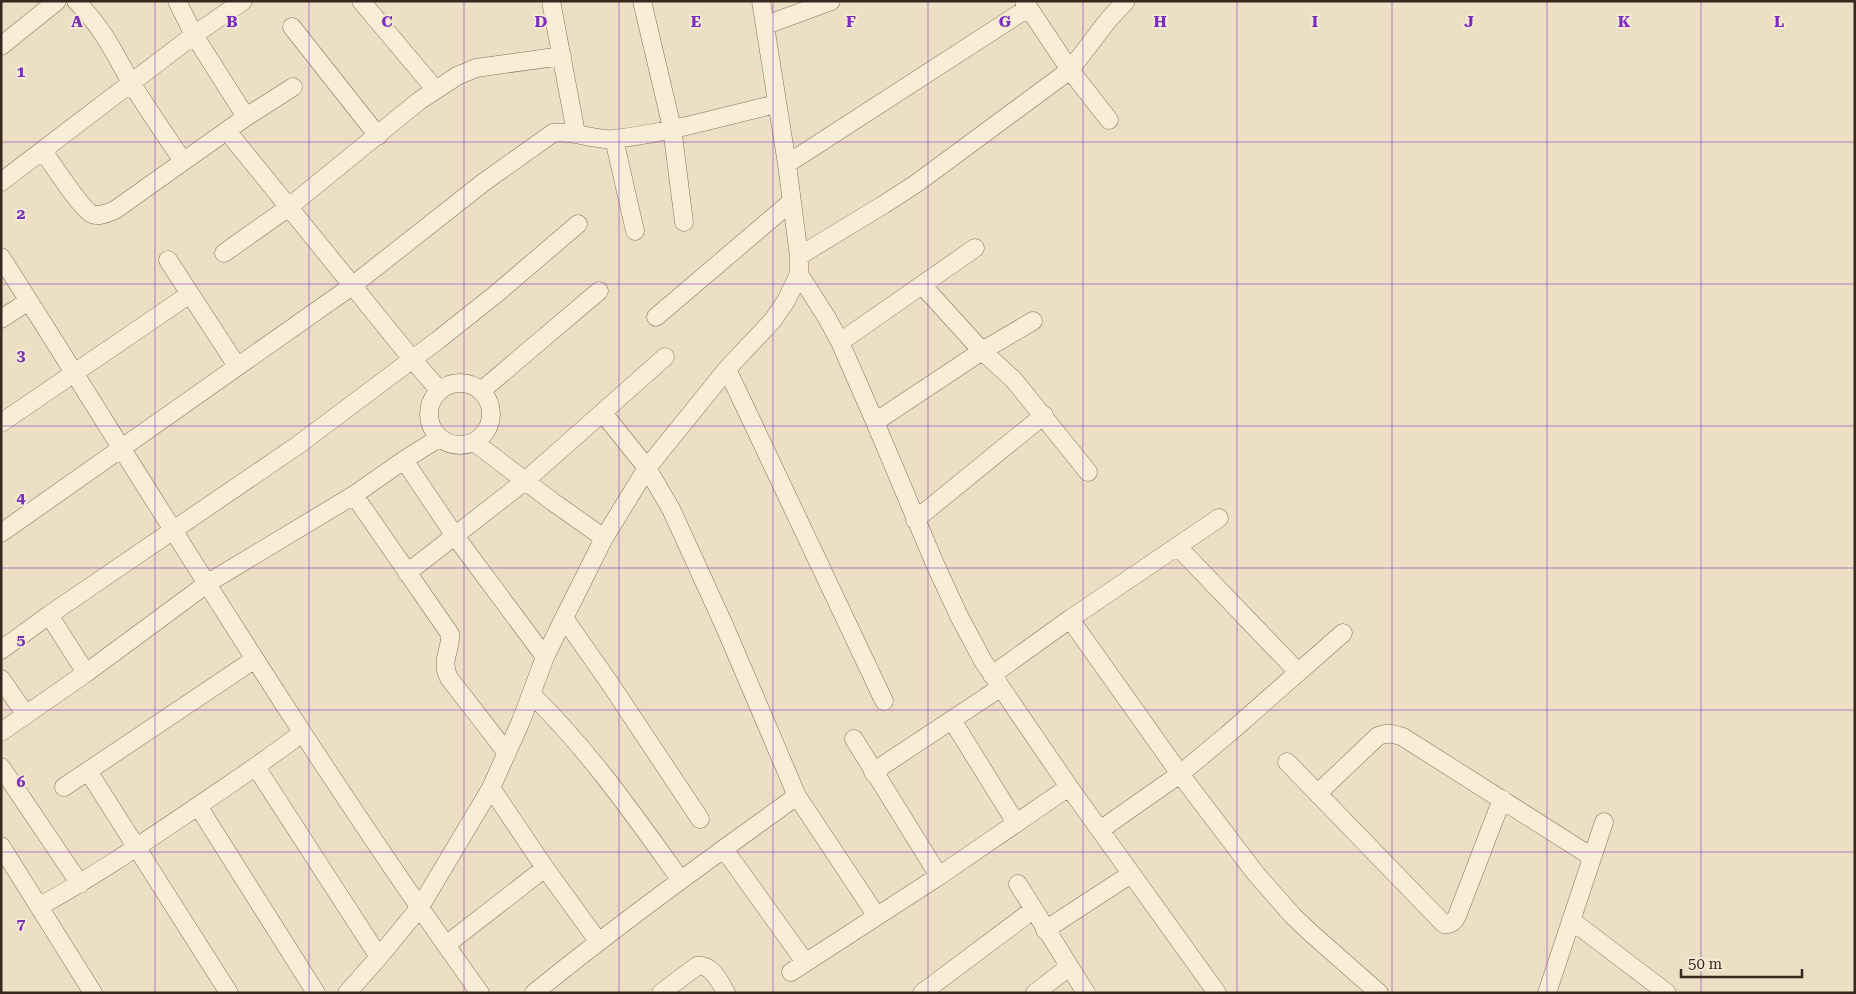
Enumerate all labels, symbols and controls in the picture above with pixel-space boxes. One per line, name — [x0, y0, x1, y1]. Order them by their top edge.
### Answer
text: A — [71, 12, 83, 31]
text: B — [226, 12, 238, 31]
text: C — [381, 12, 393, 31]
text: D — [535, 12, 548, 31]
text: E — [691, 12, 701, 31]
text: F — [846, 12, 856, 31]
text: G — [999, 12, 1012, 31]
text: H — [1153, 12, 1167, 31]
text: I — [1312, 12, 1318, 31]
text: J — [1464, 12, 1474, 31]
text: K — [1618, 12, 1631, 31]
text: L — [1774, 12, 1784, 31]
text: 1 — [17, 62, 26, 81]
text: 2 — [17, 204, 26, 223]
text: 3 — [17, 346, 26, 365]
text: 4 — [17, 488, 26, 507]
text: 5 — [17, 630, 26, 649]
text: 6 — [17, 772, 26, 791]
text: 7 — [17, 914, 26, 933]
scale bar — [1681, 946, 1802, 978]
text: 50 m — [1688, 955, 1723, 973]

